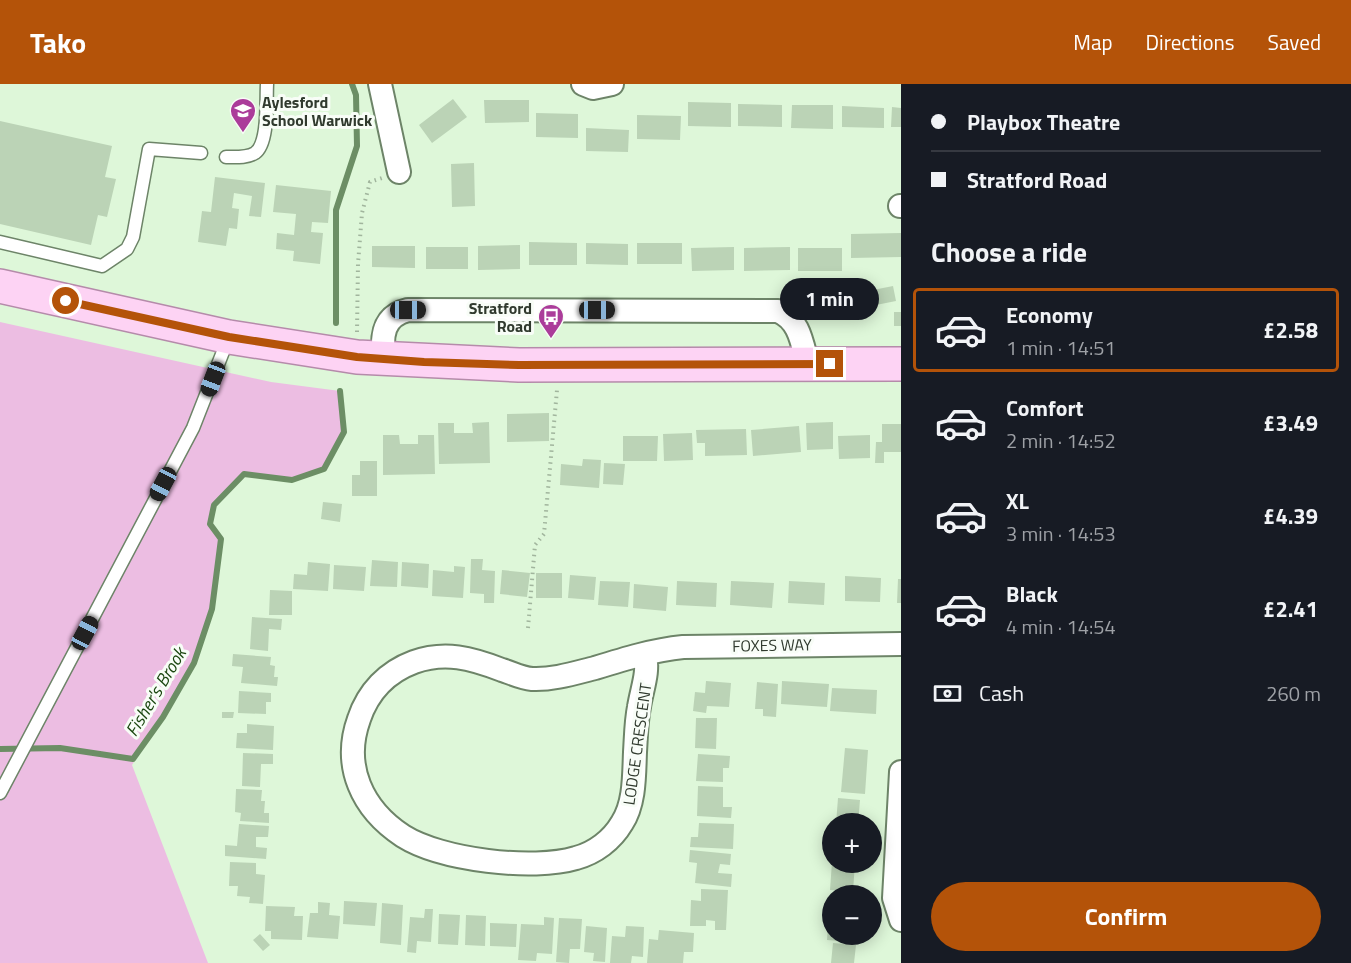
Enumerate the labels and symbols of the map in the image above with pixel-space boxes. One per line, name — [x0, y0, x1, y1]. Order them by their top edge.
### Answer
place label: Aylesford School Warwick — [262, 90, 373, 132]
school or university icon: Aylesford School Warwick — [228, 96, 258, 134]
callout: 1 min — [780, 277, 880, 319]
route start — [52, 287, 79, 314]
place label: Stratford Road — [469, 296, 532, 338]
car — [390, 301, 426, 319]
car — [579, 301, 615, 319]
bus stop icon: Stratford Road — [536, 302, 566, 340]
route end — [816, 350, 843, 377]
car — [198, 359, 228, 399]
car — [147, 464, 179, 504]
car — [69, 613, 101, 653]
street label: FOXES WAY — [732, 632, 812, 658]
water label: Fisher's Brook — [118, 641, 194, 741]
street label: LODGE CRESCENT — [617, 681, 658, 807]

